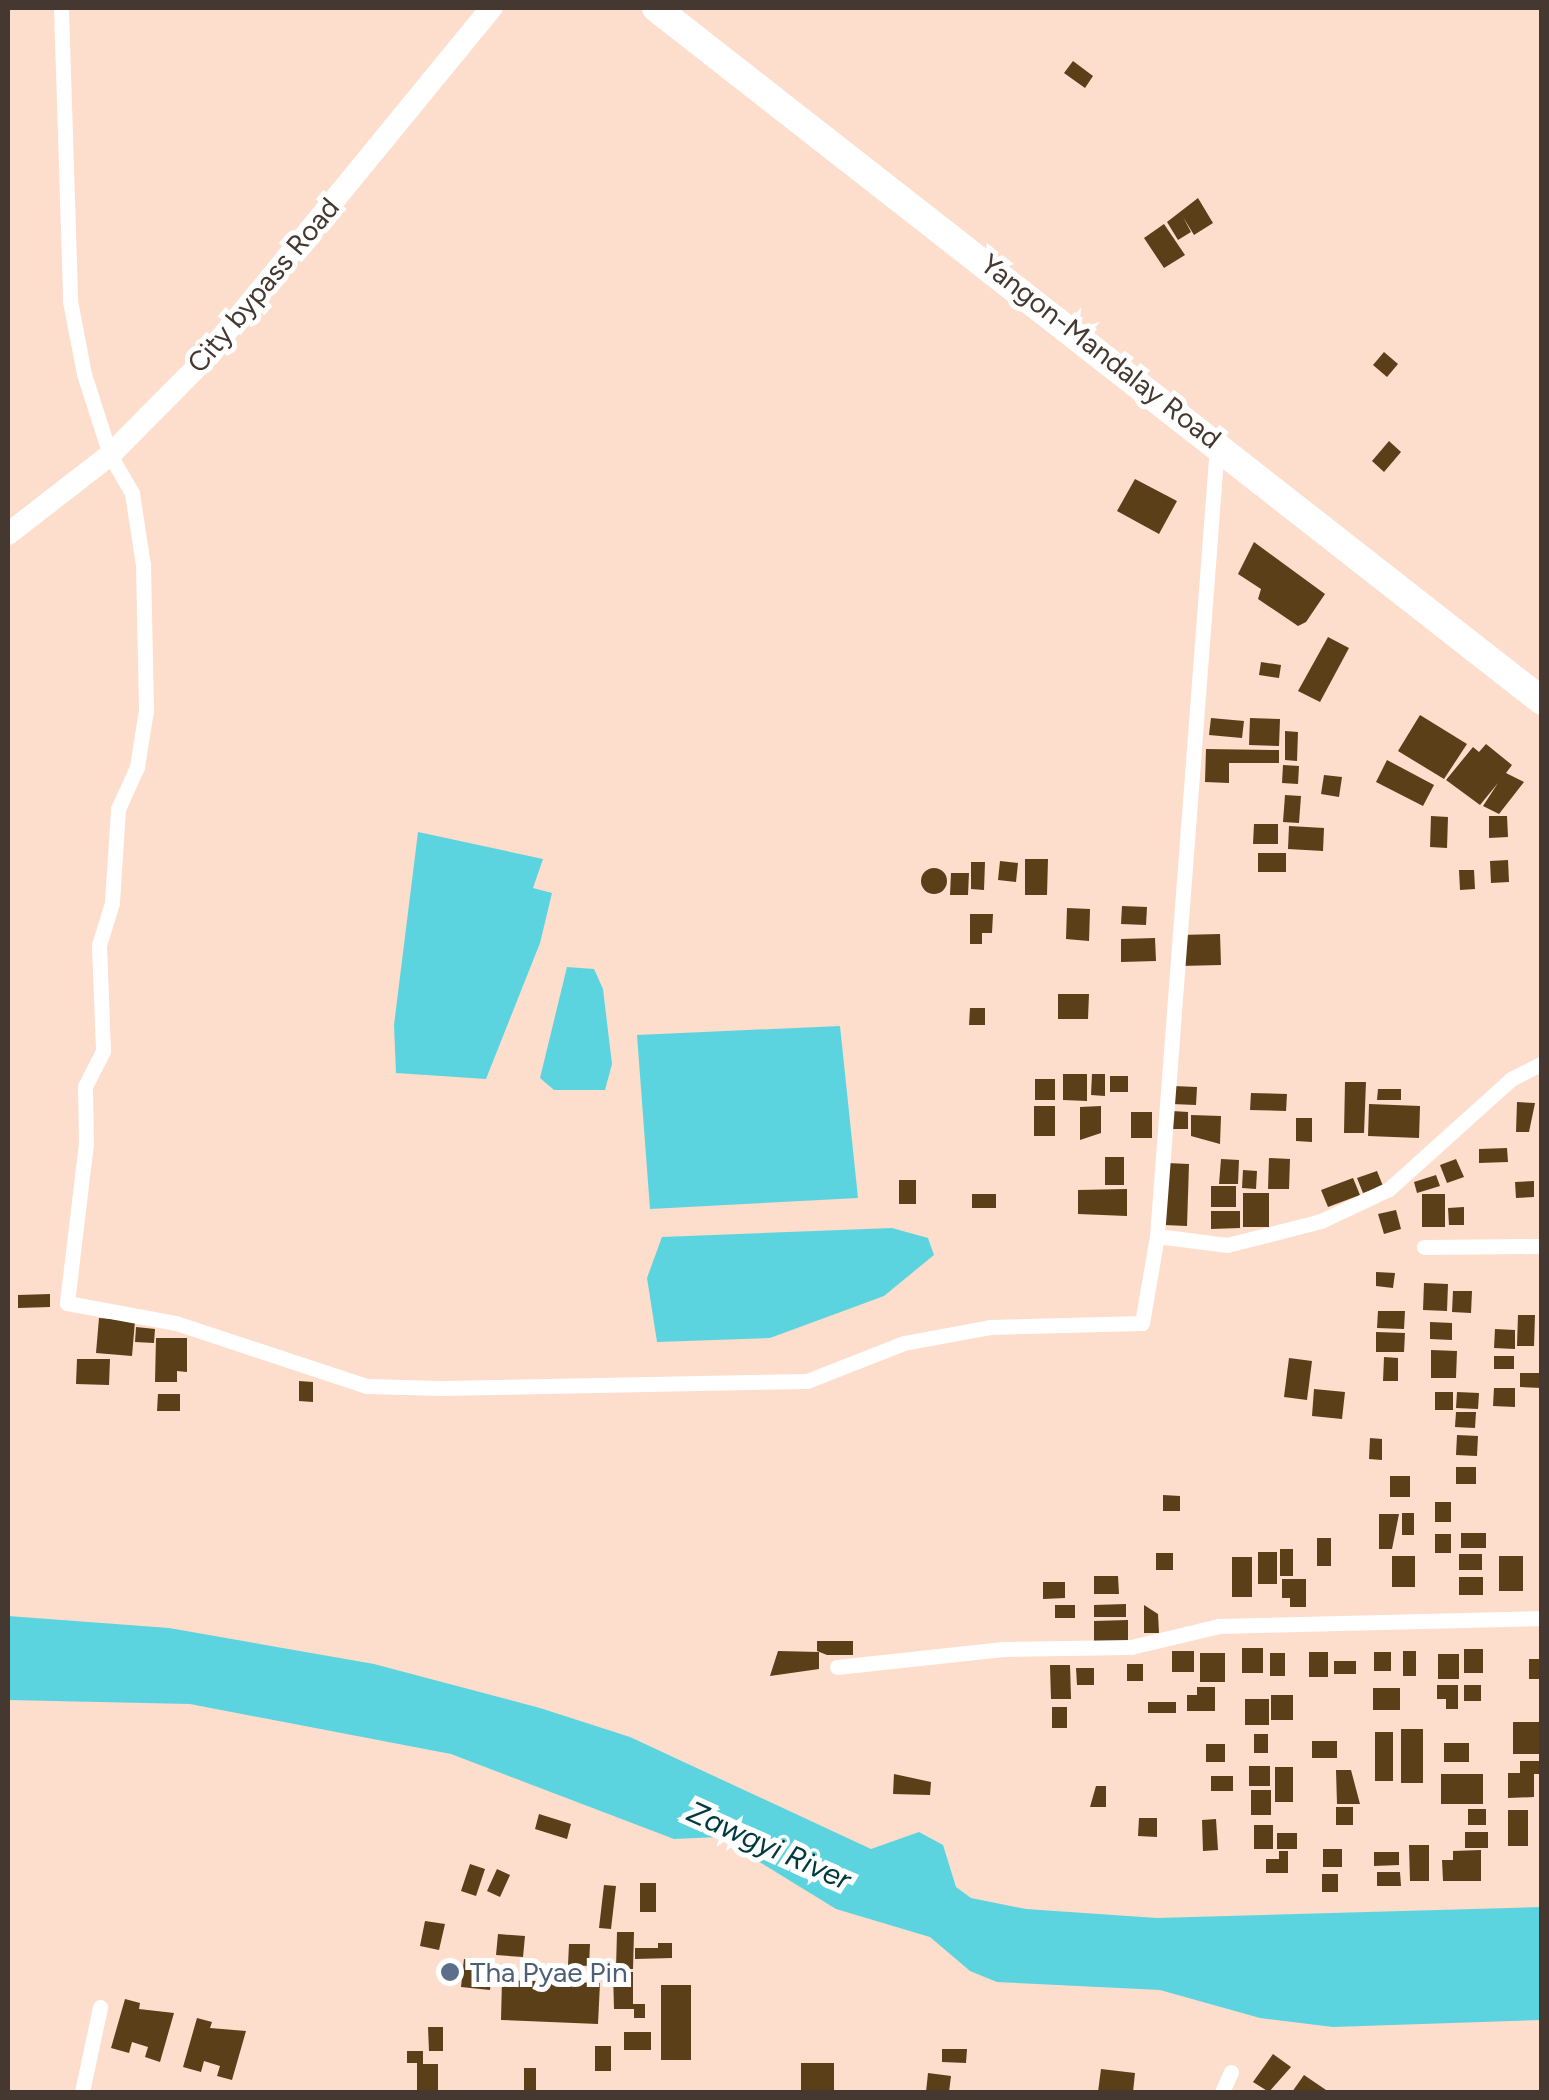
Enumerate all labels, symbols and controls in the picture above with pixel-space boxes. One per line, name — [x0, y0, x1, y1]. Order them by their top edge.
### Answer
street label: City bypass Road — [180, 191, 346, 379]
street label: Yangon-Mandalay Road — [974, 247, 1228, 455]
water label: Zawgyi River — [682, 1794, 856, 1898]
place label: Tha Pyae Pin — [470, 1955, 628, 1989]
marker: Tha Pyae Pin — [439, 1961, 461, 1983]

